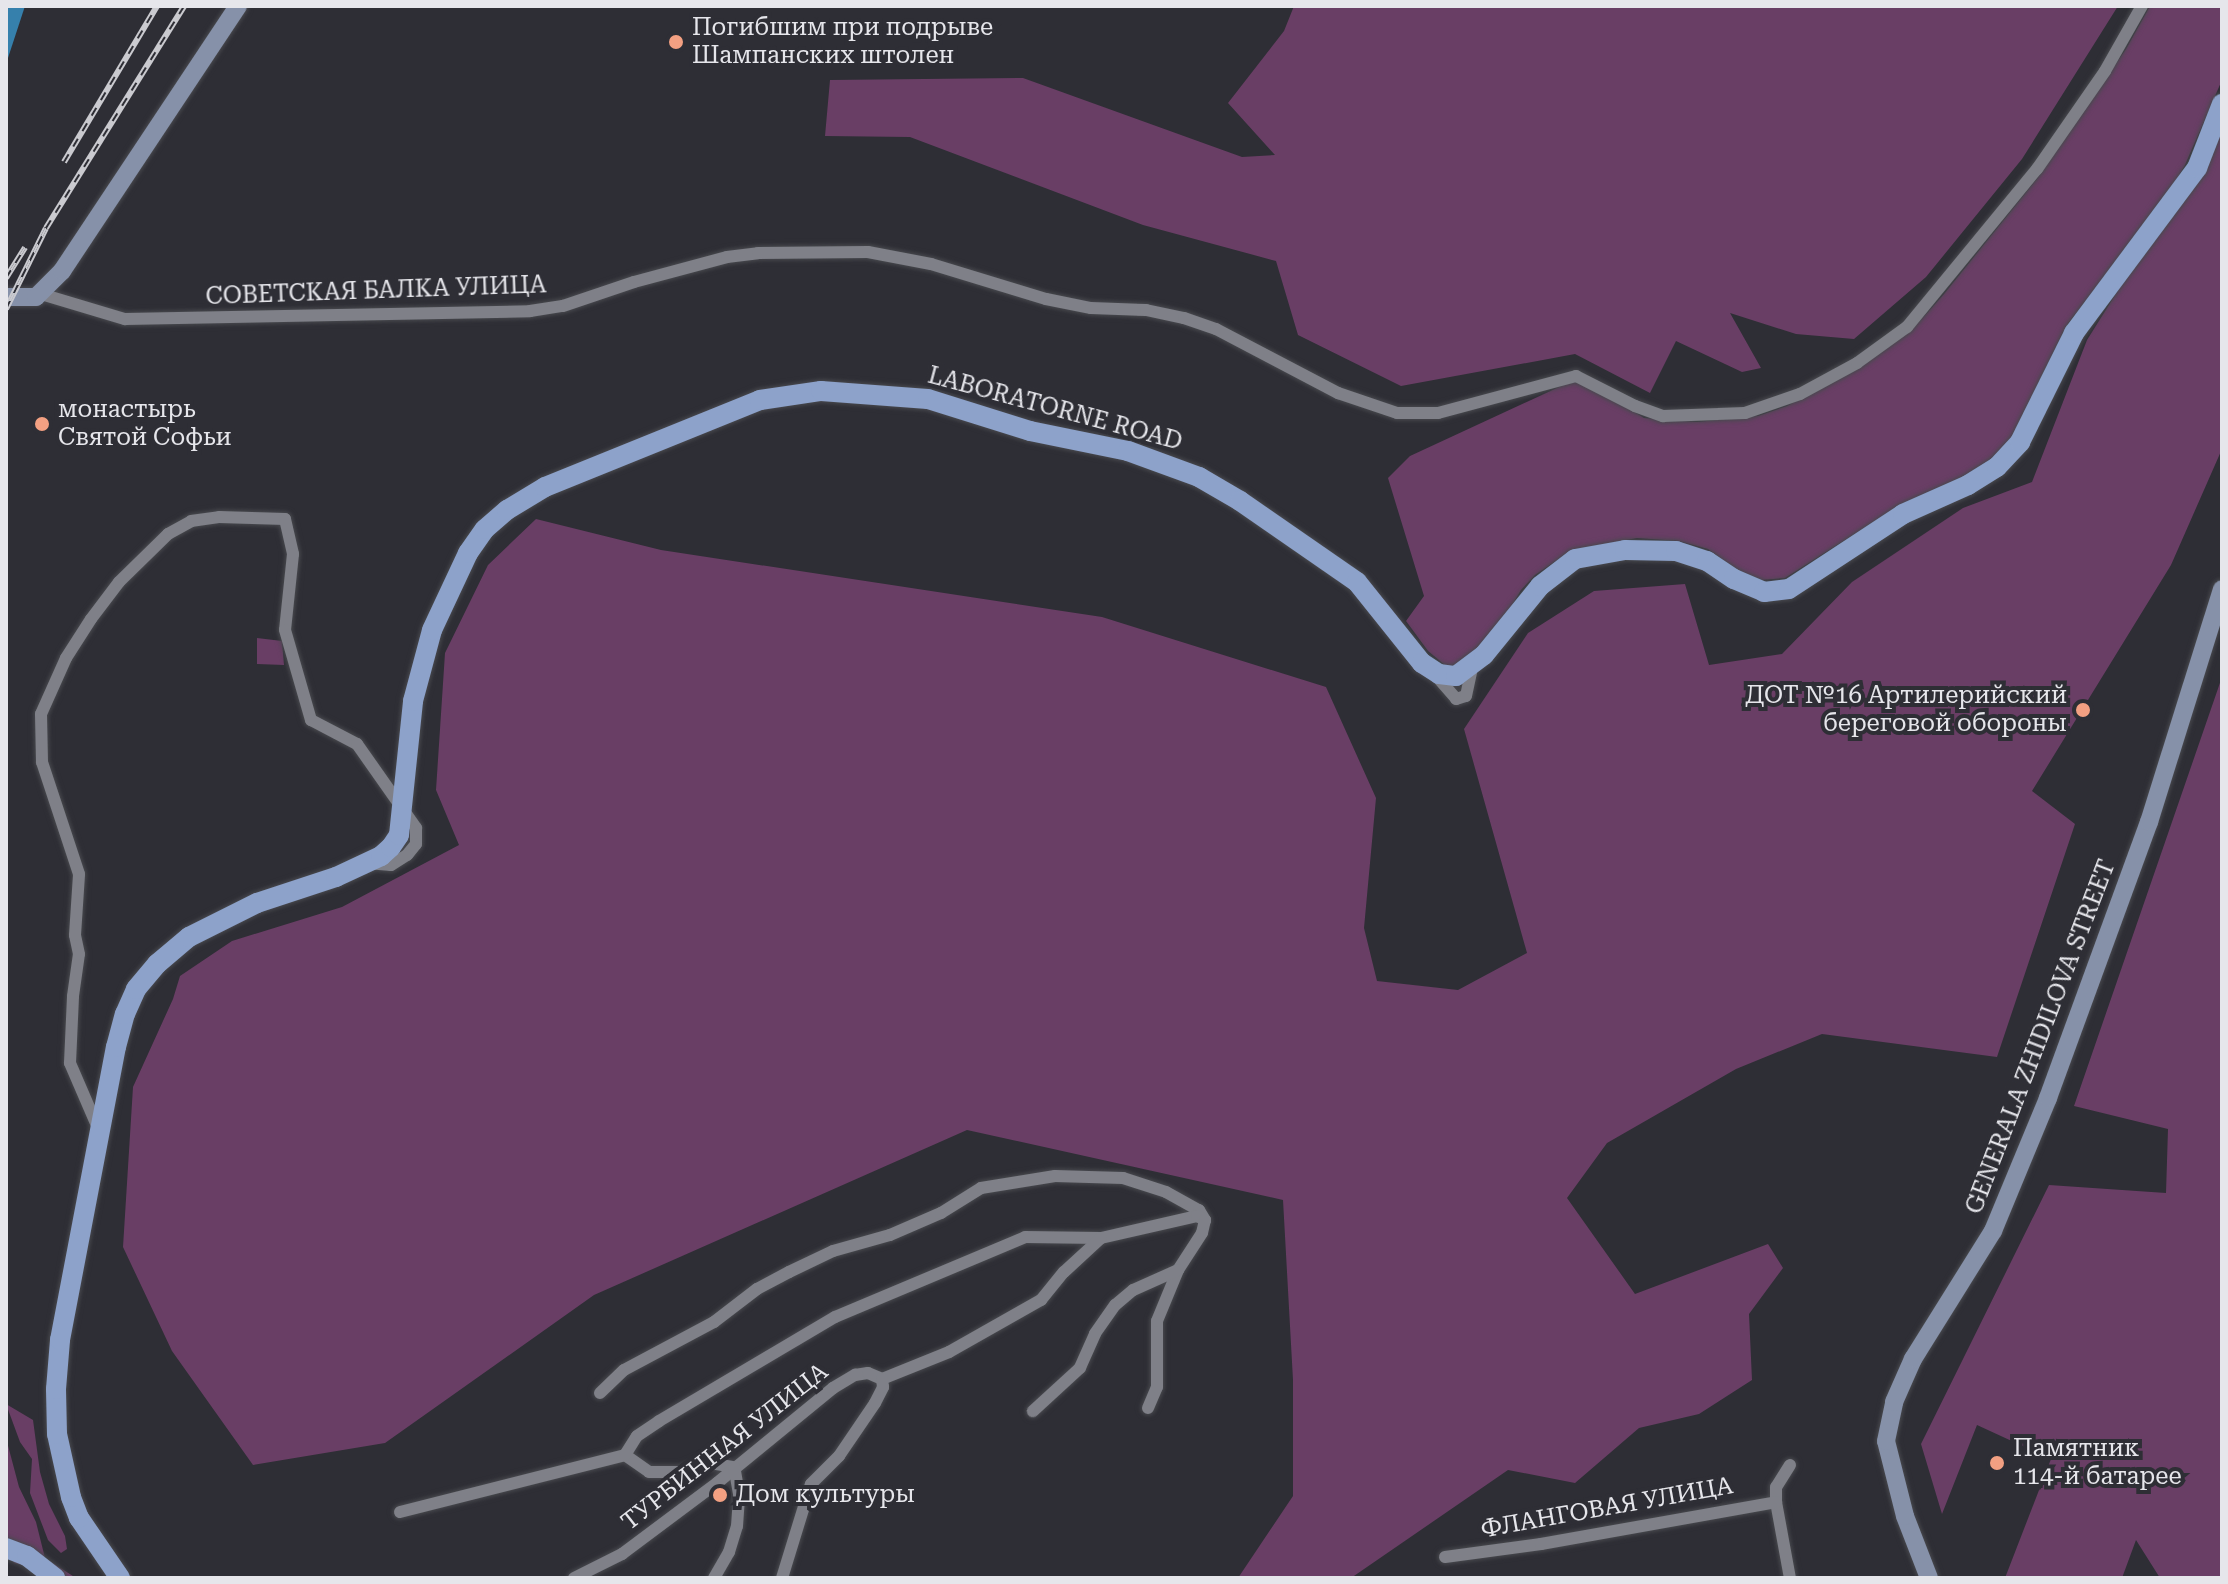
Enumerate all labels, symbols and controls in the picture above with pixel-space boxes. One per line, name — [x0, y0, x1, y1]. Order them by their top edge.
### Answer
place label: Погибшим при подрыве Шампанских штолен — [692, 14, 993, 70]
marker: Погибшим при подрыве Шампанских штолен — [667, 33, 685, 51]
street label: СОВЕТСКАЯ БАЛКА УЛИЦА — [205, 271, 547, 311]
street label: LABORATORNE ROAD — [925, 361, 1185, 457]
place label: монастырь Святой Софьи — [58, 396, 232, 452]
marker: монастырь Святой Софьи — [33, 415, 51, 433]
place label: ДОТ №16 Артилерийский береговой обороны — [1745, 682, 2067, 738]
marker: ДОТ №16 Артилерийский береговой обороны — [2074, 701, 2092, 719]
street label: GENERALA ZHIDILOVA STREET — [1960, 856, 2122, 1218]
street label: ТУРБИННАЯ УЛИЦА — [616, 1357, 834, 1537]
place label: Памятник 114-й батарее — [2013, 1435, 2182, 1491]
marker: Памятник 114-й батарее — [1988, 1454, 2006, 1472]
street label: ФЛАНГОВАЯ УЛИЦА — [1479, 1472, 1735, 1544]
place label: Дом культуры — [736, 1481, 915, 1509]
marker: Дом культуры — [711, 1486, 729, 1504]

